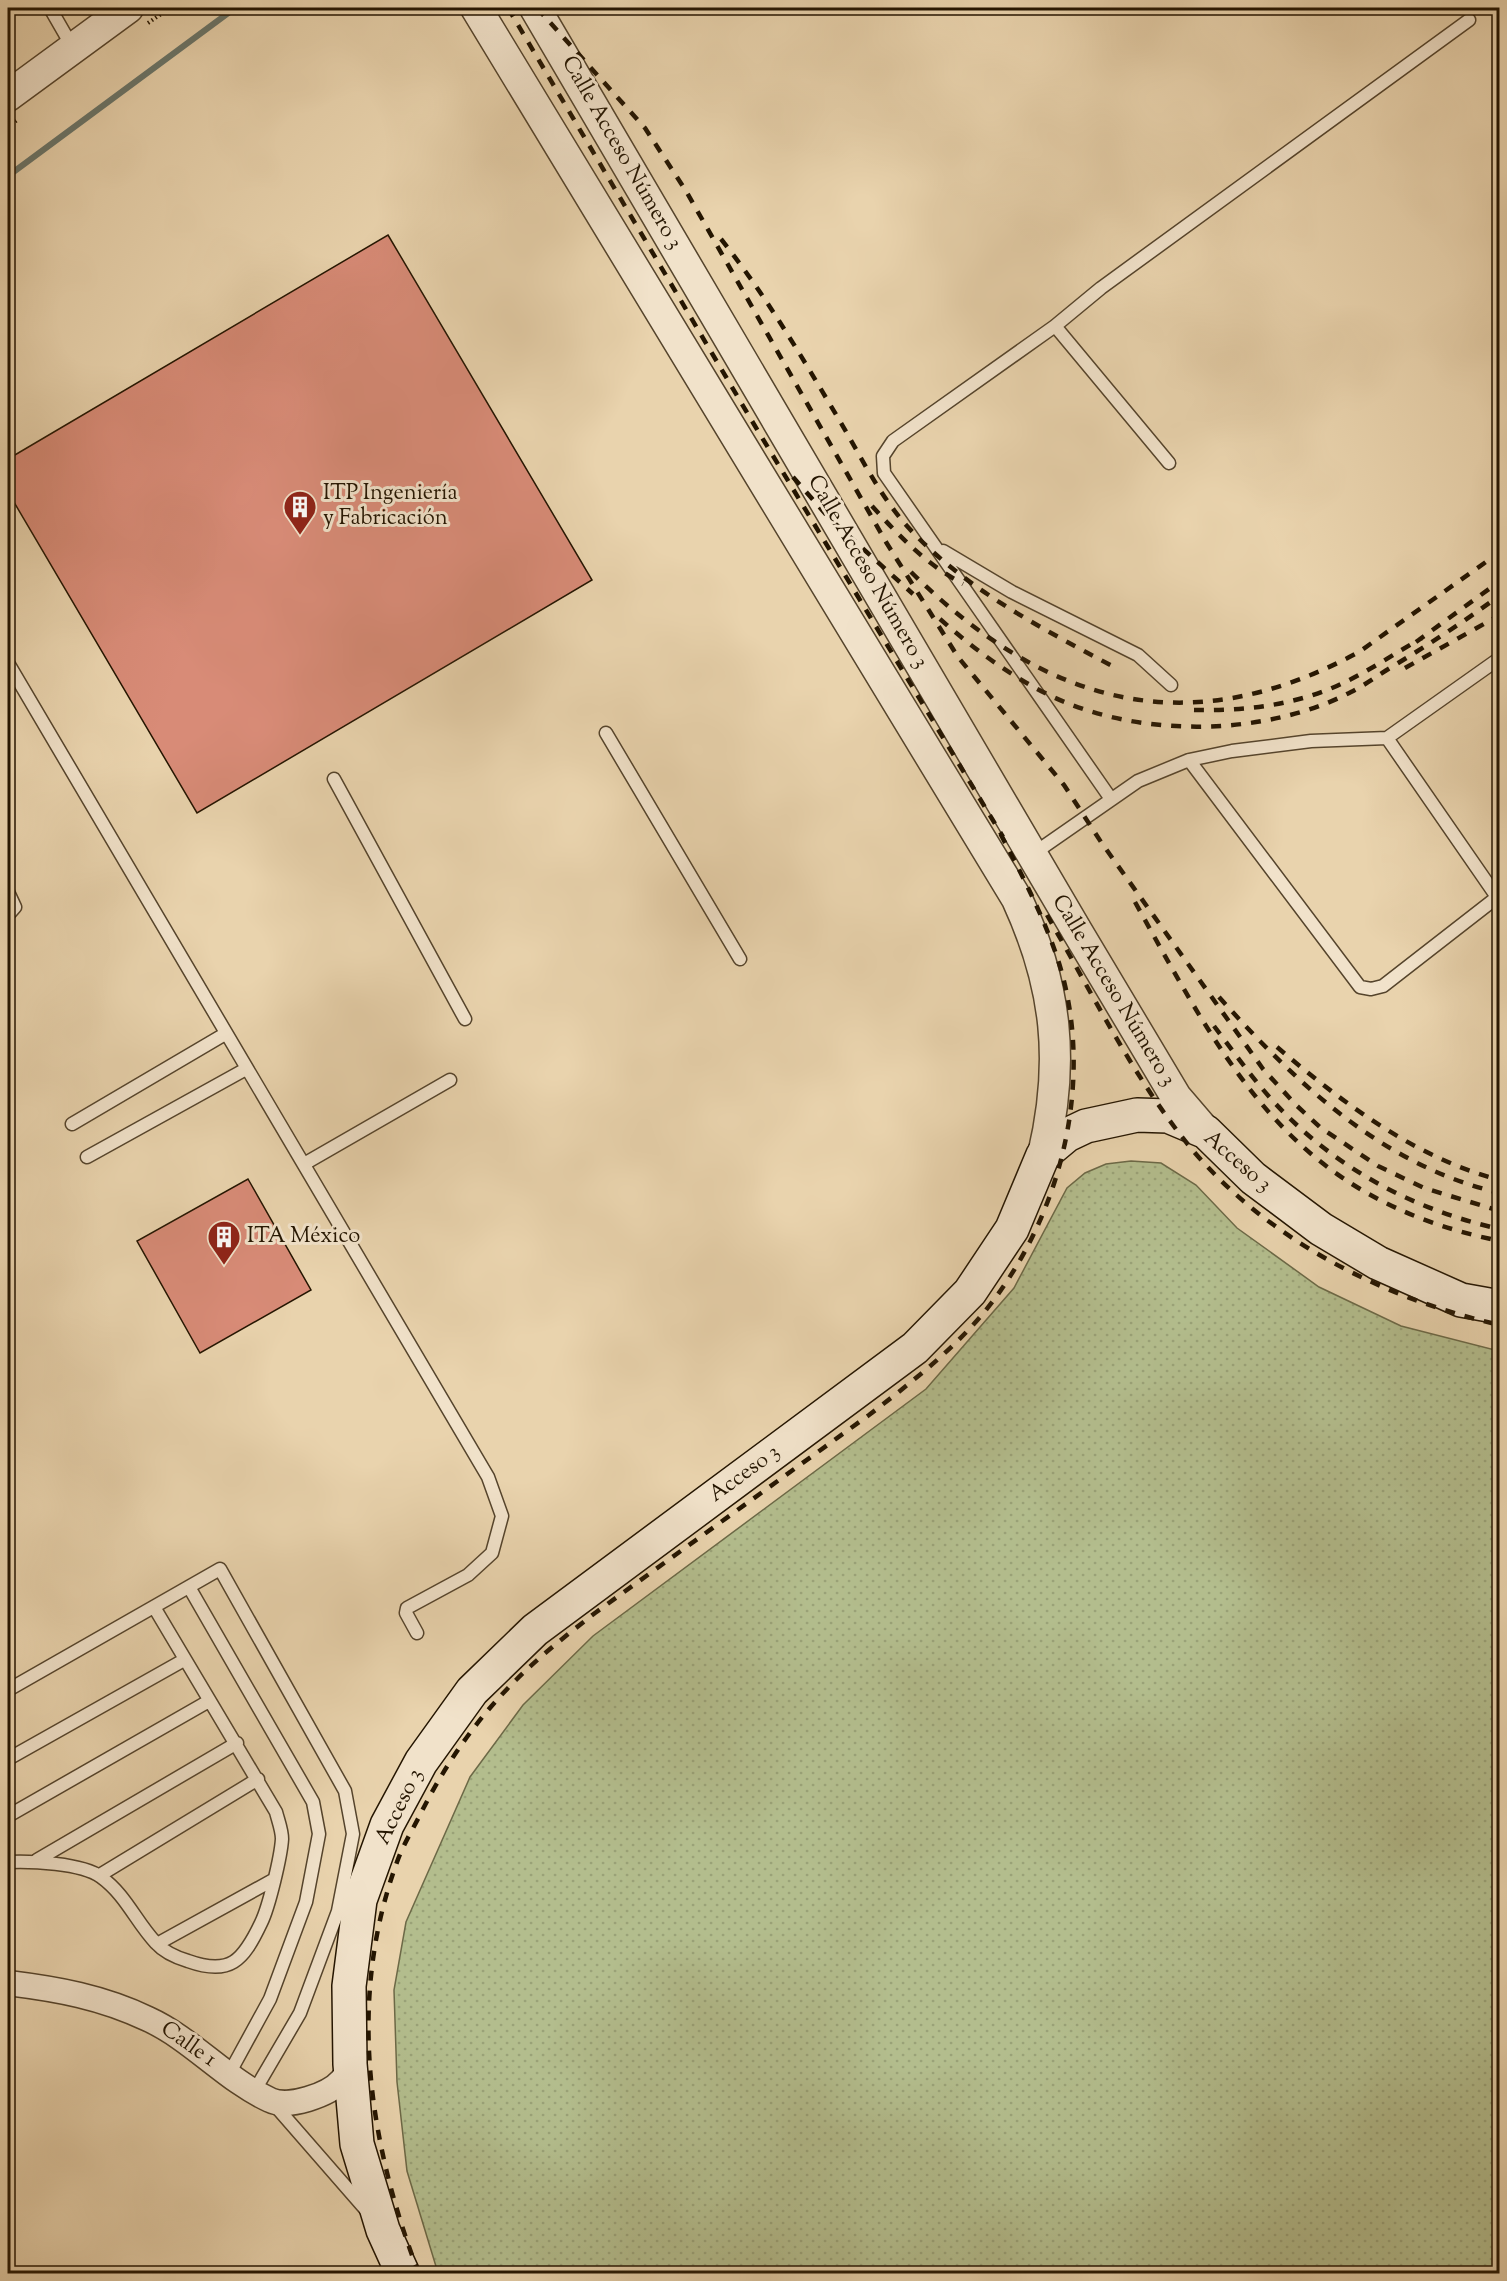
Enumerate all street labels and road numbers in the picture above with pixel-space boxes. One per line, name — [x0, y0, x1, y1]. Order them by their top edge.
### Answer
street label: Calle Acceso Número 3 — [552, 50, 690, 256]
street label: Calle Acceso Número 3 — [798, 469, 936, 675]
street label: Calle Acceso Número 3 — [1043, 889, 1183, 1093]
street label: Acceso 3 — [1196, 1123, 1278, 1201]
street label: Acceso 3 — [703, 1437, 787, 1511]
street label: Acceso 3 — [368, 1764, 432, 1850]
street label: Calle 1 — [153, 2014, 223, 2076]

